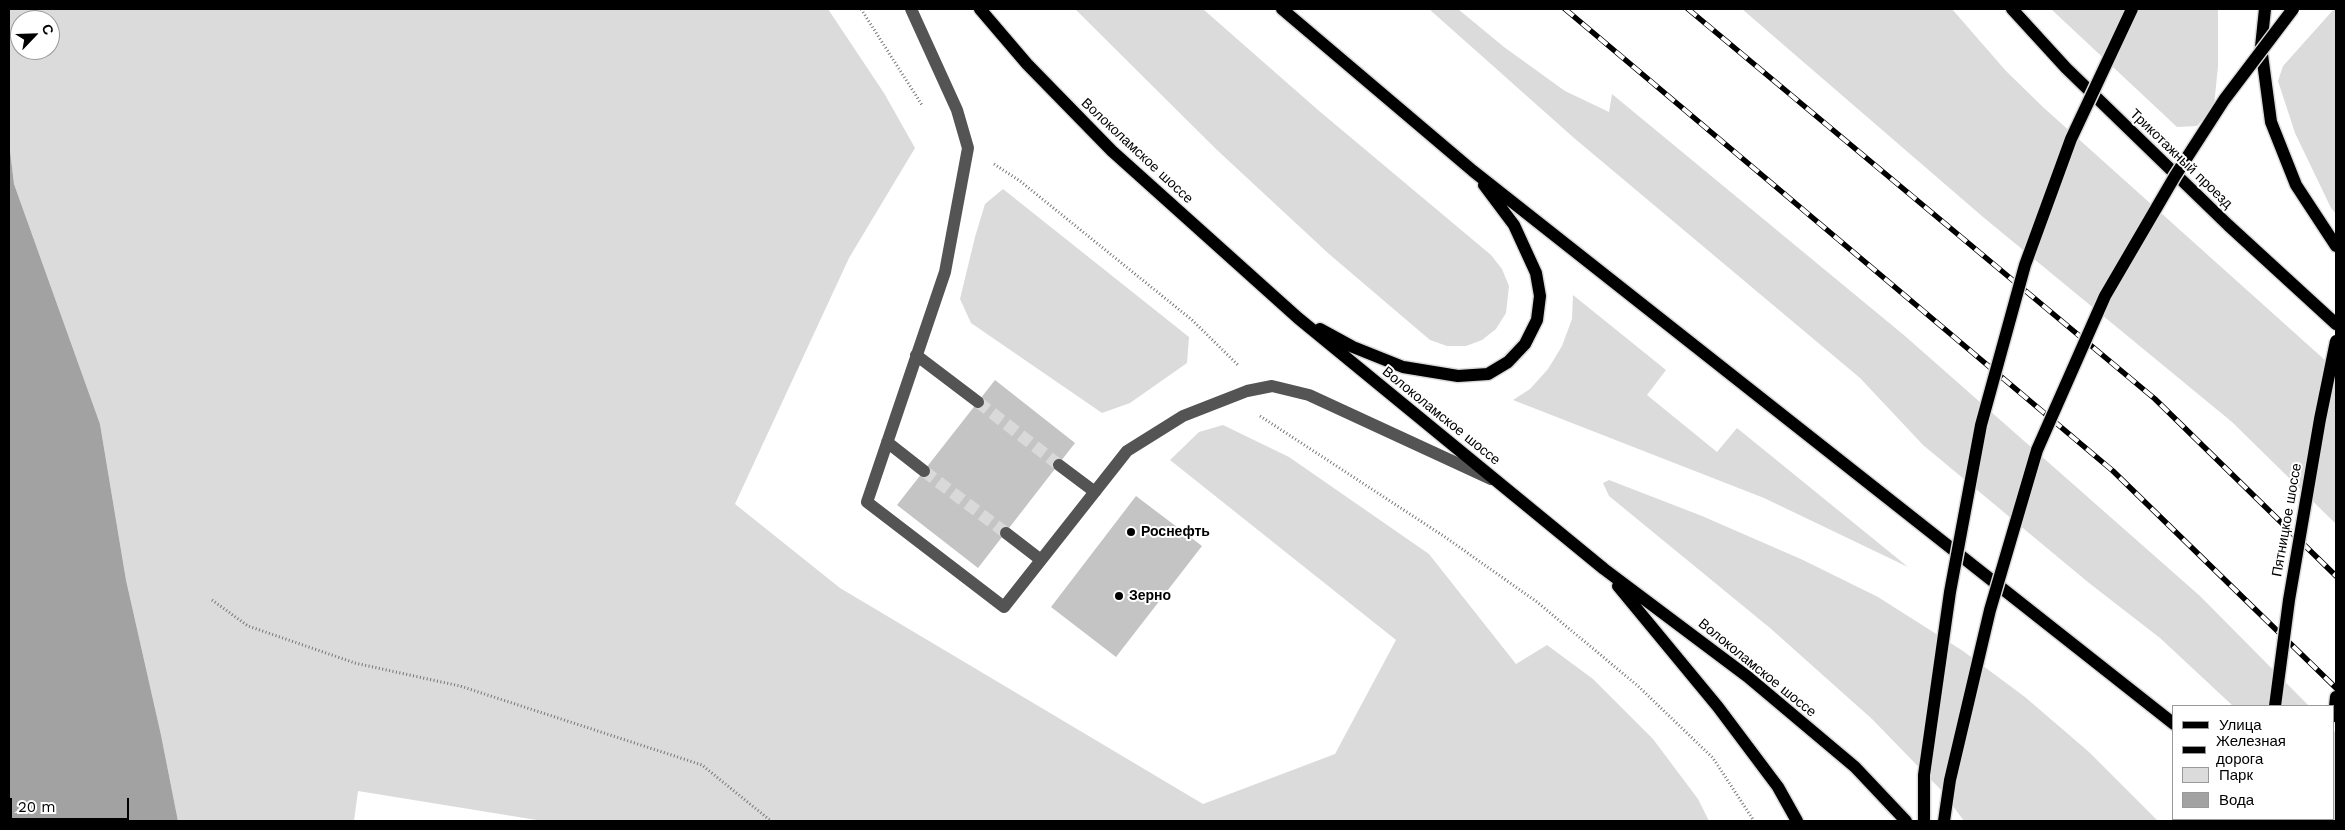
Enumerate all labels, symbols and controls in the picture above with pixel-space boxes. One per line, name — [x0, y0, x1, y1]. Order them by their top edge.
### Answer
north arrow — [10, 10, 60, 60]
text: С — [38, 21, 57, 37]
street label: Волоколамское шоссе — [1078, 95, 1196, 207]
street label: Трикотажный проезд — [2126, 106, 2236, 212]
street label: Волоколамское шоссе — [1379, 363, 1503, 469]
street label: Пятницкое шоссе — [2269, 462, 2305, 578]
place label: Роснефть — [1141, 524, 1210, 540]
marker: Роснефть — [1125, 526, 1137, 538]
place label: Зерно — [1129, 588, 1171, 604]
marker: Зерно — [1113, 590, 1125, 602]
street label: Волоколамское шоссе — [1695, 615, 1819, 721]
legend — [2172, 705, 2335, 820]
text: Улица — [2219, 716, 2262, 734]
text: Железная дорога — [2216, 732, 2286, 768]
text: Парк — [2219, 766, 2253, 784]
scale bar — [12, 788, 131, 820]
text: Вода — [2219, 791, 2254, 809]
text: 20 m — [18, 798, 56, 816]

